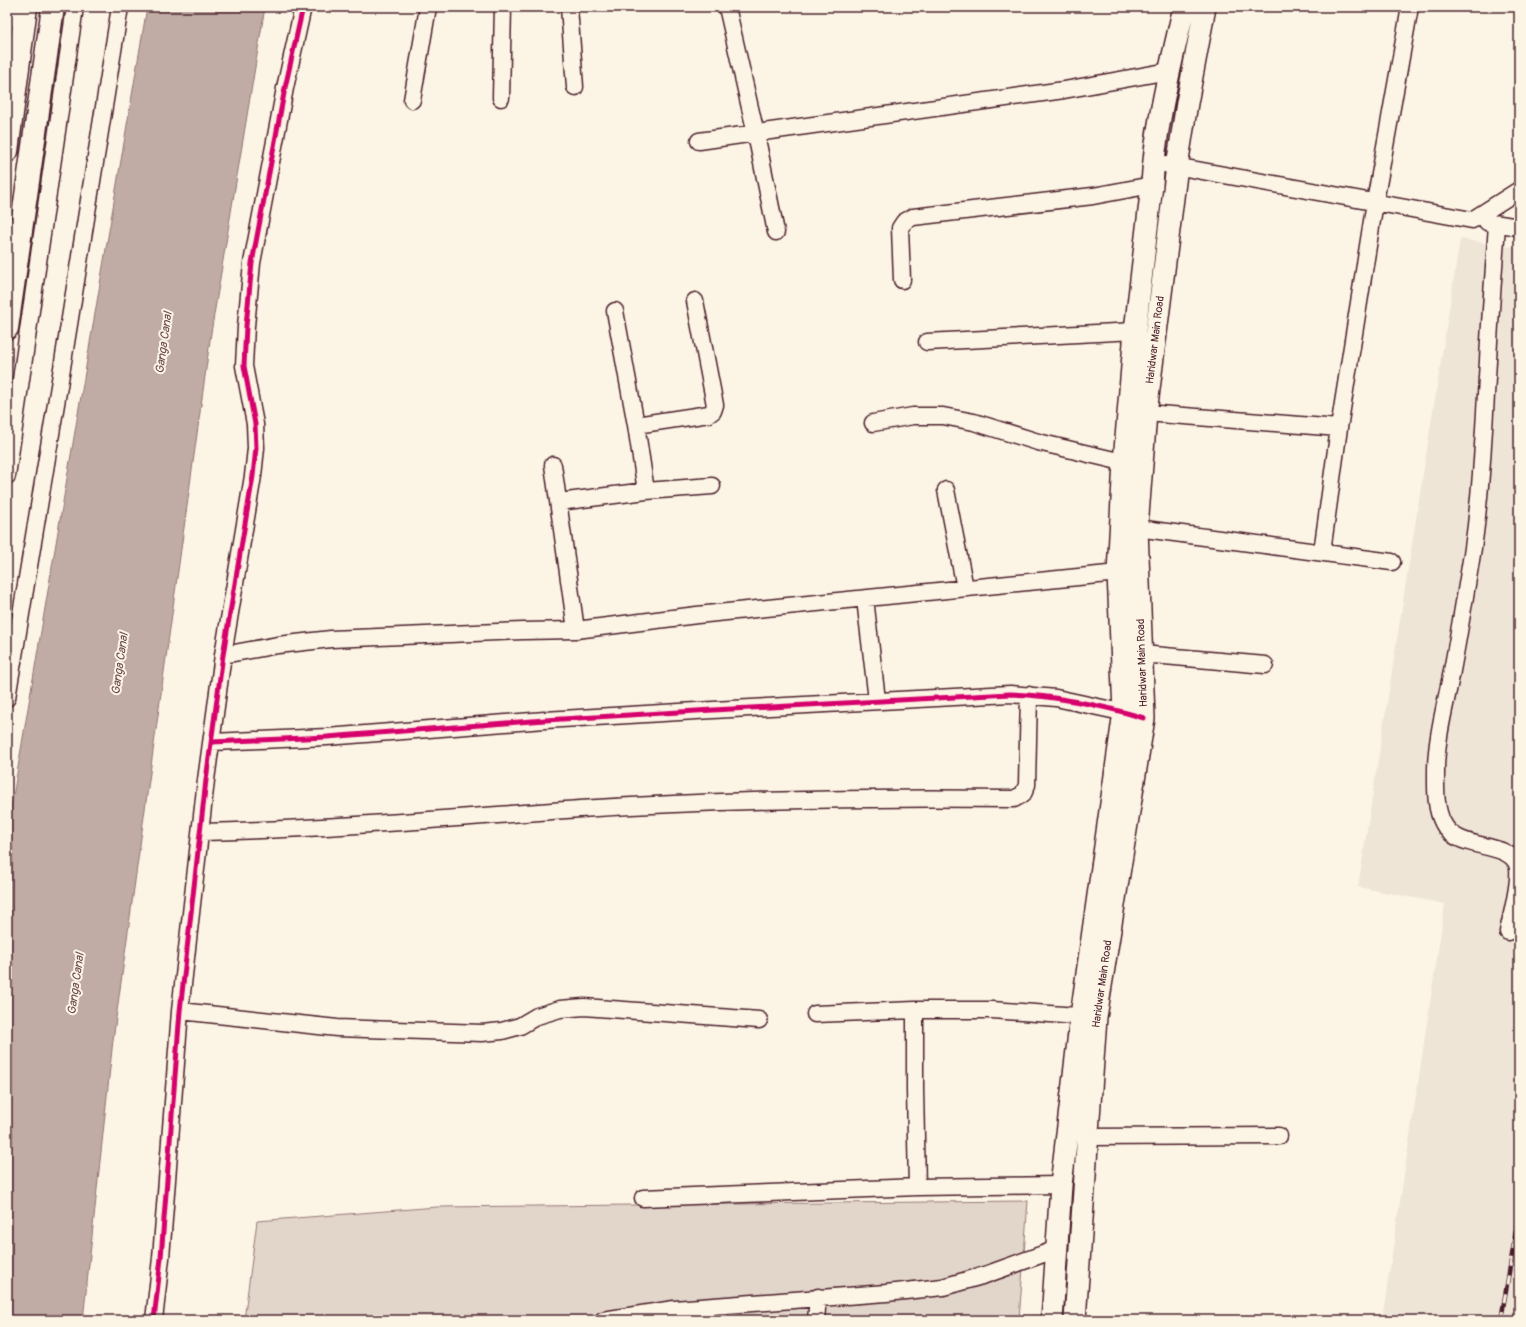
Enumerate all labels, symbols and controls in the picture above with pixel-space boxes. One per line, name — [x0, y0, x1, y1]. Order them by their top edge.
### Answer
street label: Haridwar Main Road — [1143, 295, 1167, 385]
water label: Ganga Canal — [152, 310, 176, 375]
street label: Haridwar Main Road — [1134, 619, 1150, 707]
water label: Ganga Canal — [108, 631, 132, 696]
street label: Haridwar Main Road — [1089, 939, 1115, 1029]
water label: Ganga Canal — [64, 951, 88, 1016]

